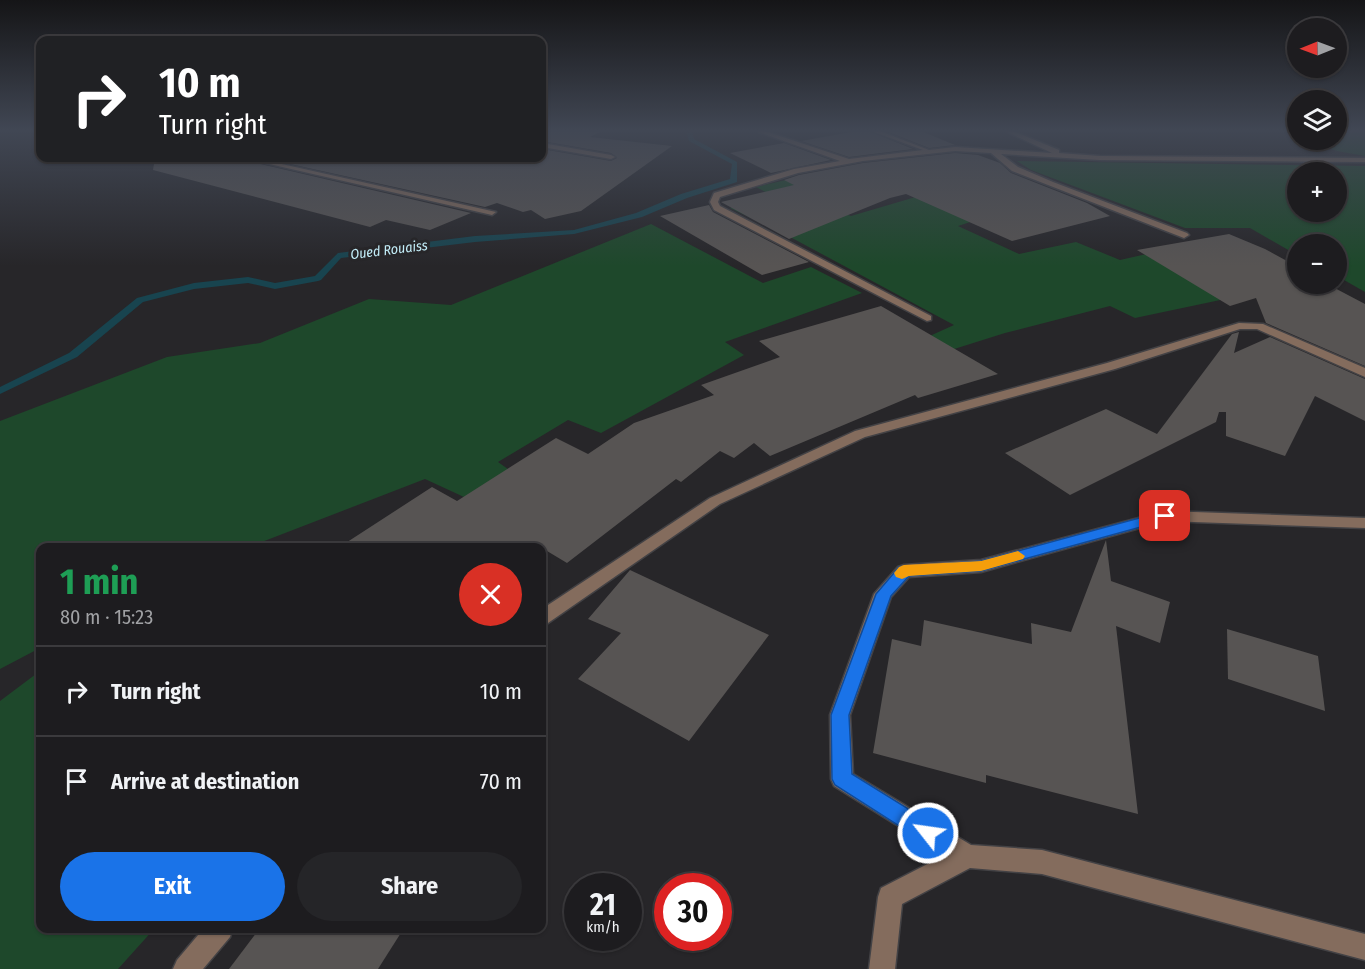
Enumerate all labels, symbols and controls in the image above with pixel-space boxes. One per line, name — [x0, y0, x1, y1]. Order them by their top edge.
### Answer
north arrow — [1287, 18, 1347, 78]
map controls — [1287, 18, 1347, 294]
text: 10 m — [159, 58, 240, 108]
icon: right — [60, 60, 138, 138]
button: layers — [1287, 90, 1347, 150]
text: Turn right — [159, 109, 267, 141]
button: + — [1287, 162, 1347, 222]
button: − — [1287, 234, 1347, 294]
water label: Oued Rouaiss — [349, 237, 429, 263]
pin — [1139, 490, 1190, 541]
icon: arrive — [1148, 499, 1181, 532]
text: 1 min — [60, 560, 138, 604]
button: close — [459, 563, 522, 626]
text: 80 m · 15:23 — [60, 605, 153, 629]
icon: right — [60, 675, 93, 708]
text: Turn right — [111, 678, 200, 705]
text: 10 m — [480, 678, 522, 705]
icon: arrive — [60, 765, 93, 798]
text: Arrive at destination — [111, 768, 299, 795]
text: 70 m — [480, 768, 522, 795]
position arrow — [896, 801, 960, 865]
button: Exit — [60, 852, 285, 921]
button: Share — [297, 852, 522, 921]
speed limit sign: 30 — [654, 873, 732, 951]
text: 21 — [590, 887, 616, 923]
text: km/h — [586, 918, 620, 936]

